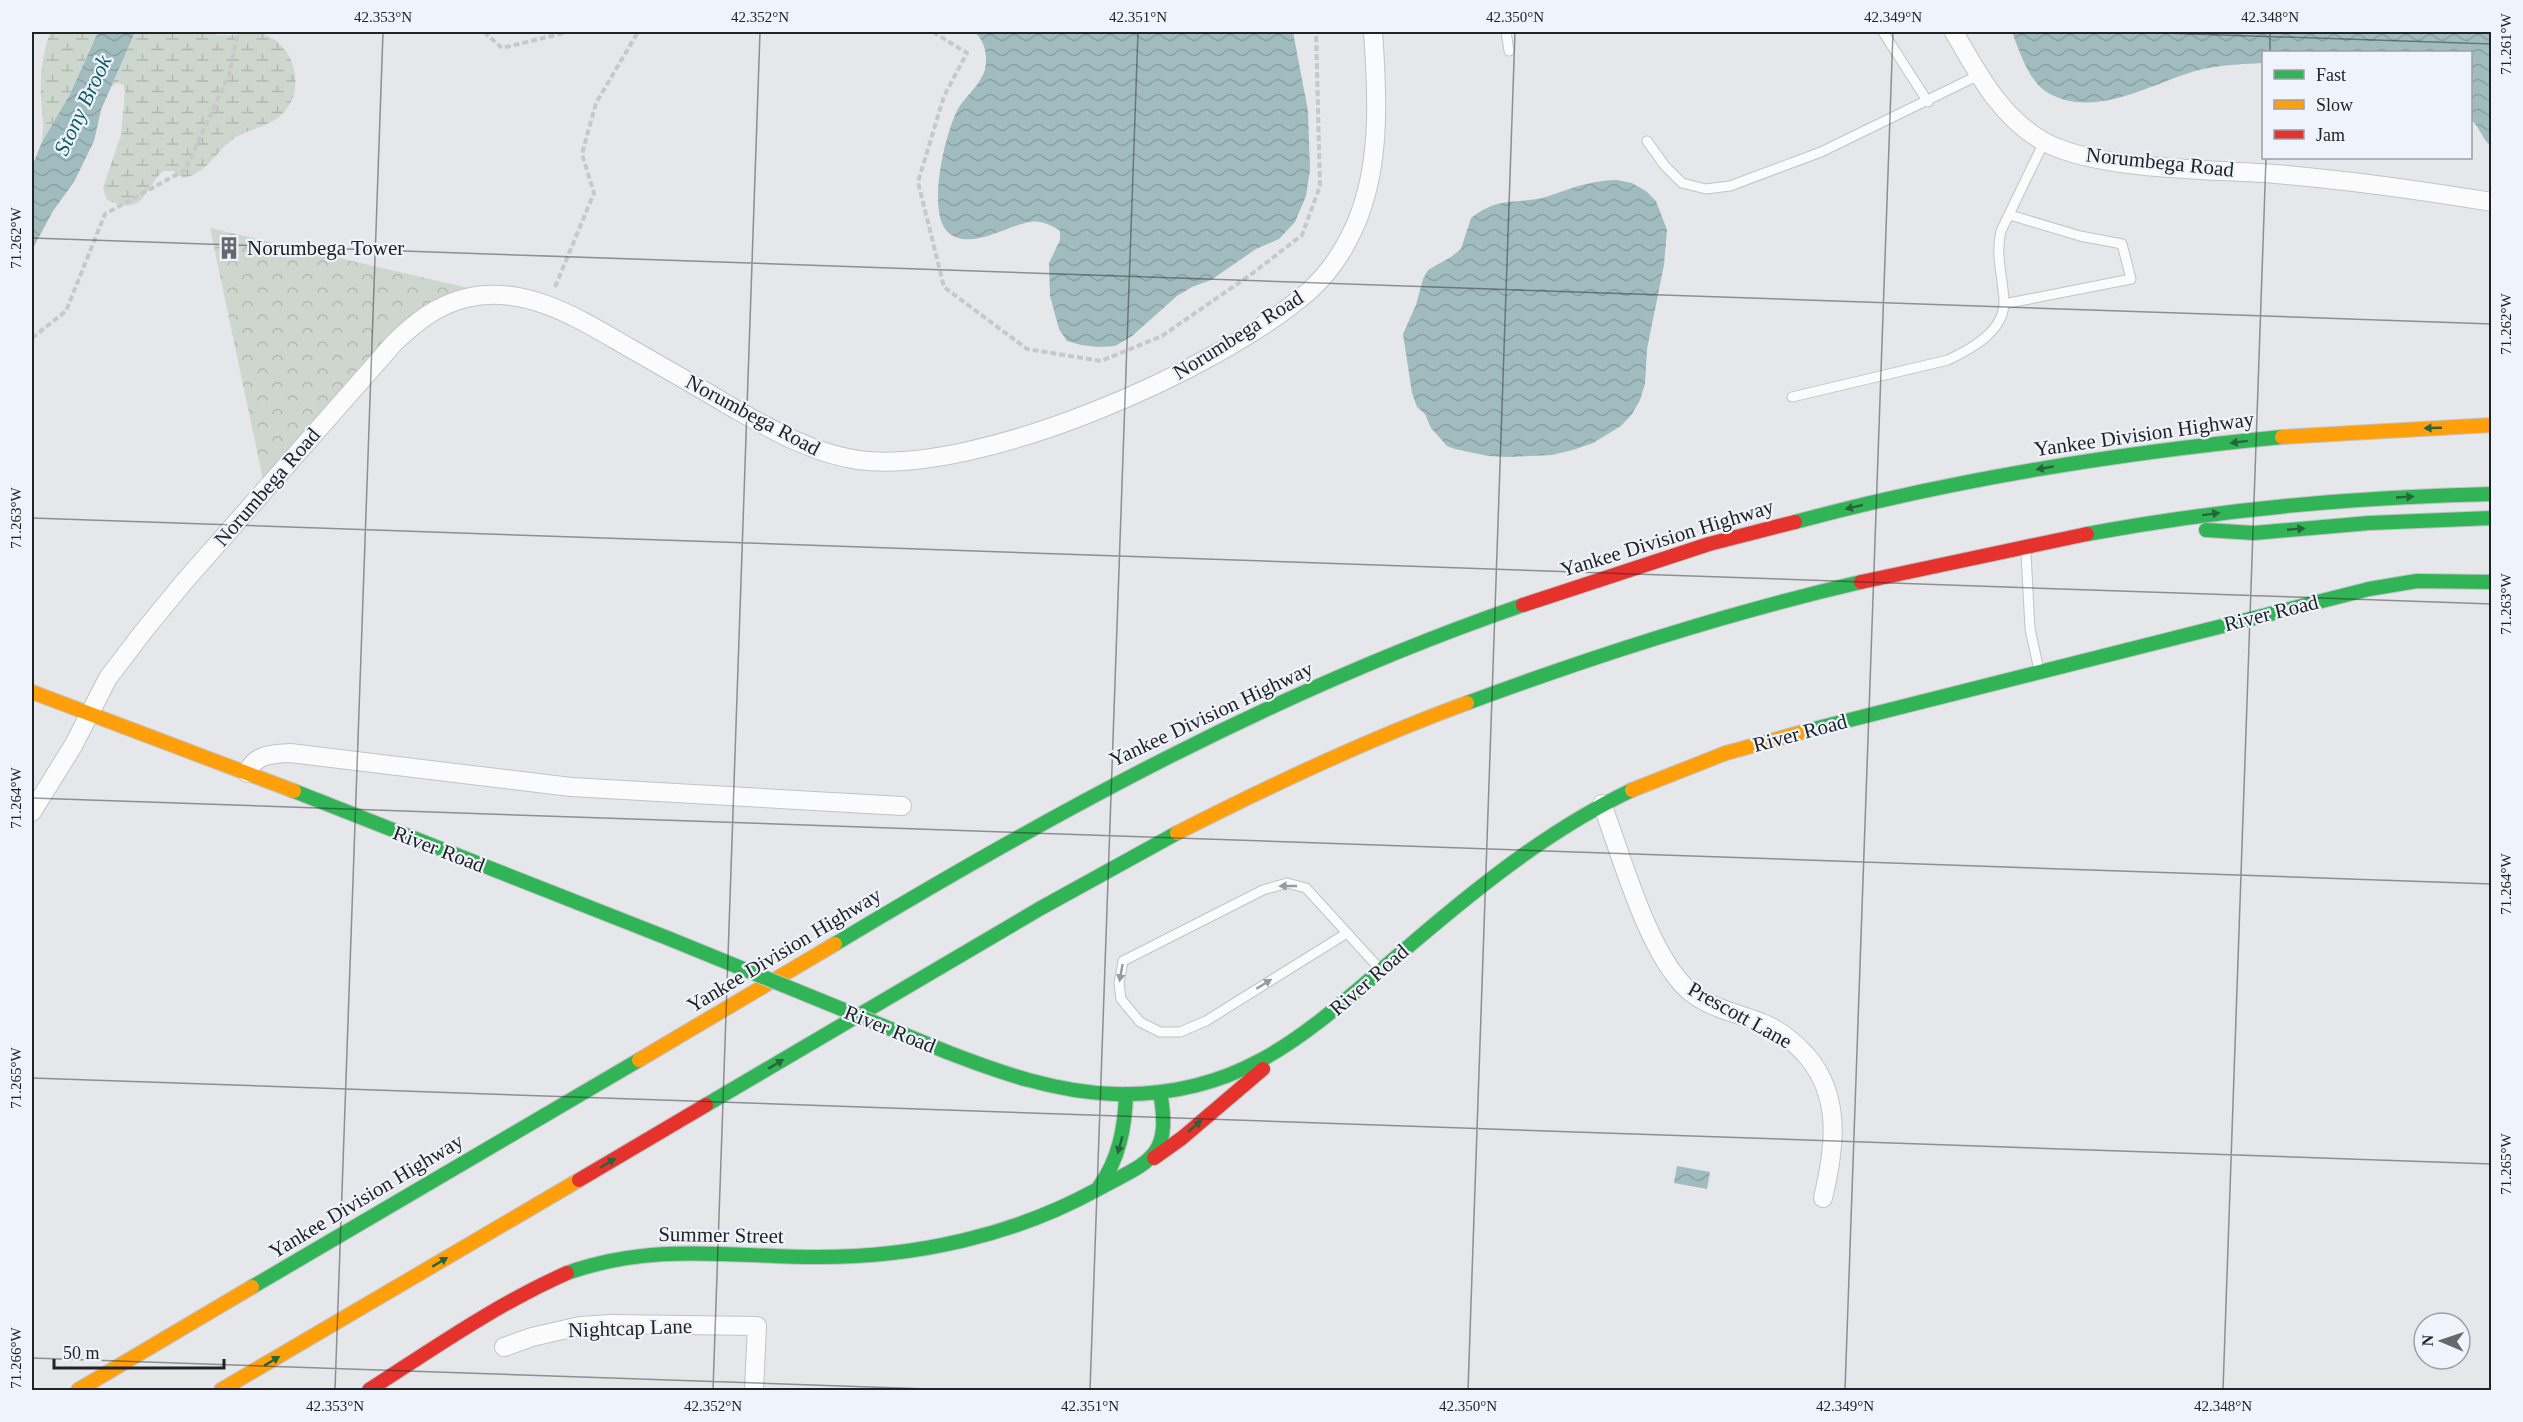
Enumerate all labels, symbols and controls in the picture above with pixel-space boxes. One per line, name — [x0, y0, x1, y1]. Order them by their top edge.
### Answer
text: 42.353°N — [354, 9, 412, 25]
text: 42.352°N — [731, 9, 789, 25]
text: 42.351°N — [1109, 9, 1167, 25]
text: 42.350°N — [1486, 9, 1544, 25]
text: 42.349°N — [1864, 9, 1922, 25]
text: 42.348°N — [2241, 9, 2299, 25]
text: 71.261°W — [2498, 12, 2514, 75]
water label: Stony Brook — [48, 50, 117, 159]
legend — [2262, 51, 2472, 159]
text: Fast — [2316, 65, 2346, 85]
text: Slow — [2316, 95, 2353, 115]
text: Jam — [2316, 125, 2345, 145]
street label: Norumbega Road — [2085, 142, 2236, 182]
text: 71.262°W — [8, 206, 24, 269]
building icon: Norumbega Tower — [216, 235, 242, 261]
place label: Norumbega Tower — [247, 236, 404, 260]
street label: Norumbega Road — [1169, 285, 1308, 385]
text: 71.262°W — [2498, 292, 2514, 355]
street label: Norumbega Road — [682, 369, 825, 461]
street label: Yankee Division Highway — [2032, 407, 2256, 461]
street label: Norumbega Road — [209, 423, 325, 551]
one-way arrow — [2424, 423, 2443, 432]
one-way arrow — [2229, 437, 2248, 446]
one-way arrow — [2036, 464, 2055, 473]
text: 71.263°W — [8, 486, 24, 549]
one-way arrow — [2396, 492, 2415, 502]
street label: Yankee Division Highway — [1557, 494, 1777, 582]
one-way arrow — [1845, 503, 1864, 512]
one-way arrow — [2202, 509, 2221, 519]
one-way arrow — [2286, 524, 2305, 534]
text: 71.263°W — [2498, 572, 2514, 635]
street label: River Road — [2221, 590, 2321, 636]
street label: Yankee Division Highway — [1105, 656, 1317, 772]
street label: River Road — [1750, 709, 1850, 757]
text: 71.264°W — [8, 766, 24, 829]
street label: River Road — [390, 821, 489, 878]
text: 71.264°W — [2498, 852, 2514, 915]
one-way arrow — [1278, 881, 1297, 891]
street label: Yankee Division Highway — [683, 882, 886, 1017]
street label: River Road — [1325, 939, 1414, 1021]
one-way arrow — [1116, 964, 1125, 983]
street label: Prescott Lane — [1684, 977, 1796, 1053]
one-way arrow — [1256, 979, 1272, 990]
street label: River Road — [841, 1000, 940, 1058]
text: 71.265°W — [8, 1046, 24, 1109]
one-way arrow — [768, 1058, 784, 1069]
one-way arrow — [1188, 1120, 1203, 1133]
street label: Yankee Division Highway — [265, 1128, 468, 1263]
text: 71.265°W — [2498, 1132, 2514, 1195]
one-way arrow — [1115, 1136, 1125, 1154]
one-way arrow — [600, 1157, 616, 1168]
street label: Summer Street — [658, 1222, 784, 1248]
one-way arrow — [432, 1256, 448, 1267]
north arrow — [2412, 1311, 2472, 1371]
street label: Nightcap Lane — [568, 1314, 692, 1342]
text: 71.266°W — [8, 1326, 24, 1389]
scale bar — [54, 1332, 224, 1370]
text: N — [2419, 1334, 2436, 1347]
text: 50 m — [63, 1343, 100, 1363]
one-way arrow — [264, 1355, 280, 1366]
text: 42.353°N — [306, 1398, 364, 1414]
text: 42.352°N — [684, 1398, 742, 1414]
text: 42.351°N — [1061, 1398, 1119, 1414]
text: 42.350°N — [1439, 1398, 1497, 1414]
text: 42.349°N — [1816, 1398, 1874, 1414]
text: 42.348°N — [2194, 1398, 2252, 1414]

